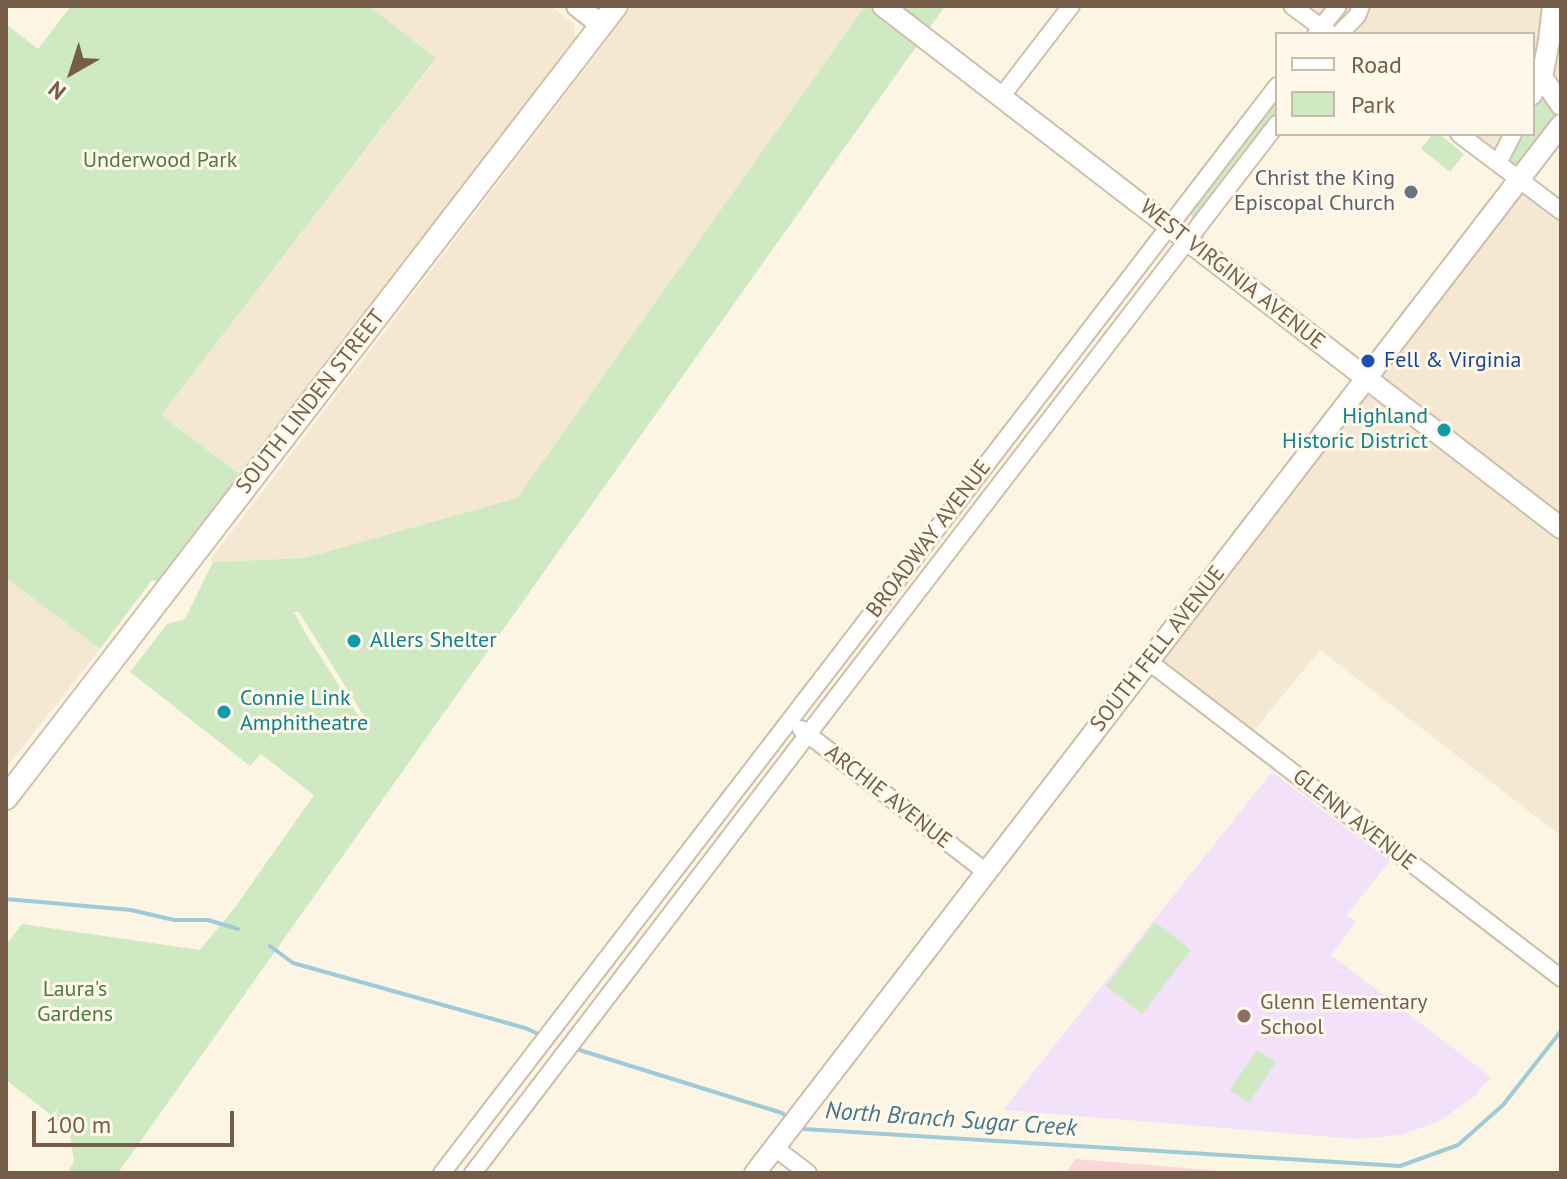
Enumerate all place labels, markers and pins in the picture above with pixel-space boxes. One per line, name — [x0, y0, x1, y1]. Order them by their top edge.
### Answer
place label: Christ the King Episcopal Church — [1234, 166, 1395, 218]
marker: Christ the King Episcopal Church — [1402, 183, 1420, 201]
place label: Fell & Virginia — [1384, 348, 1521, 374]
marker: Fell & Virginia — [1359, 352, 1377, 370]
place label: Highland Historic District — [1282, 404, 1428, 456]
marker: Highland Historic District — [1435, 421, 1453, 439]
place label: Allers Shelter — [370, 628, 497, 654]
marker: Allers Shelter — [345, 632, 363, 650]
place label: Connie Link Amphitheatre — [240, 686, 368, 738]
marker: Connie Link Amphitheatre — [215, 703, 233, 721]
place label: Glenn Elementary School — [1260, 990, 1428, 1042]
marker: Glenn Elementary School — [1235, 1007, 1253, 1025]

